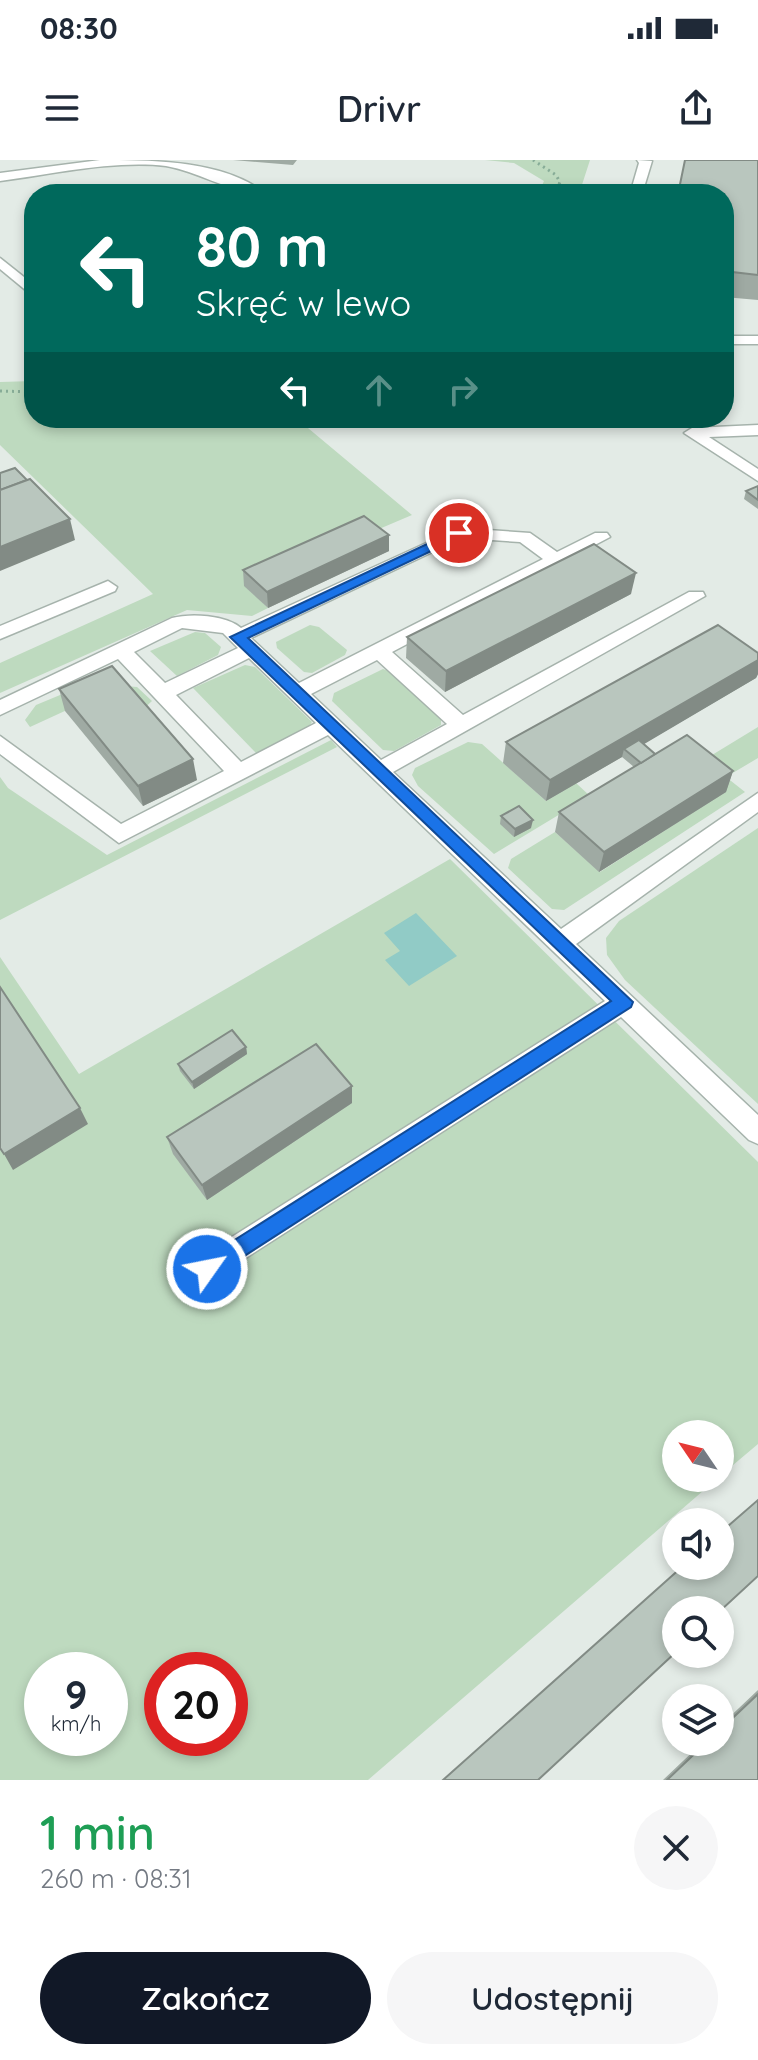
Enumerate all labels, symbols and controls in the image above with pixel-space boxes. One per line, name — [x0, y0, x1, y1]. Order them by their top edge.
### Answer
text: 08:30 — [40, 9, 118, 47]
icon: menu — [40, 86, 84, 130]
text: Drivr — [337, 86, 421, 131]
icon: share — [674, 86, 718, 130]
text: 80 m — [196, 211, 328, 281]
icon: left — [64, 216, 168, 320]
text: Skręć w lewo — [196, 280, 411, 325]
icon: left — [273, 368, 317, 412]
icon: ahead — [357, 368, 401, 412]
icon: right — [441, 368, 485, 412]
pin — [425, 499, 493, 567]
icon: arrive — [437, 511, 481, 555]
position arrow — [165, 1227, 249, 1311]
north arrow — [662, 1420, 734, 1492]
map controls — [662, 1420, 734, 1756]
button: sound — [662, 1508, 734, 1580]
button: search — [662, 1596, 734, 1668]
speed limit sign: 20 — [144, 1652, 248, 1756]
text: 9 — [65, 1669, 87, 1719]
button: layers — [662, 1684, 734, 1756]
text: km/h — [51, 1711, 101, 1736]
text: 1 min — [40, 1802, 155, 1862]
button: close — [634, 1806, 718, 1890]
text: 260 m · 08:31 — [40, 1862, 192, 1895]
button: Zakończ — [40, 1952, 371, 2044]
button: Udostępnij — [387, 1952, 718, 2044]

